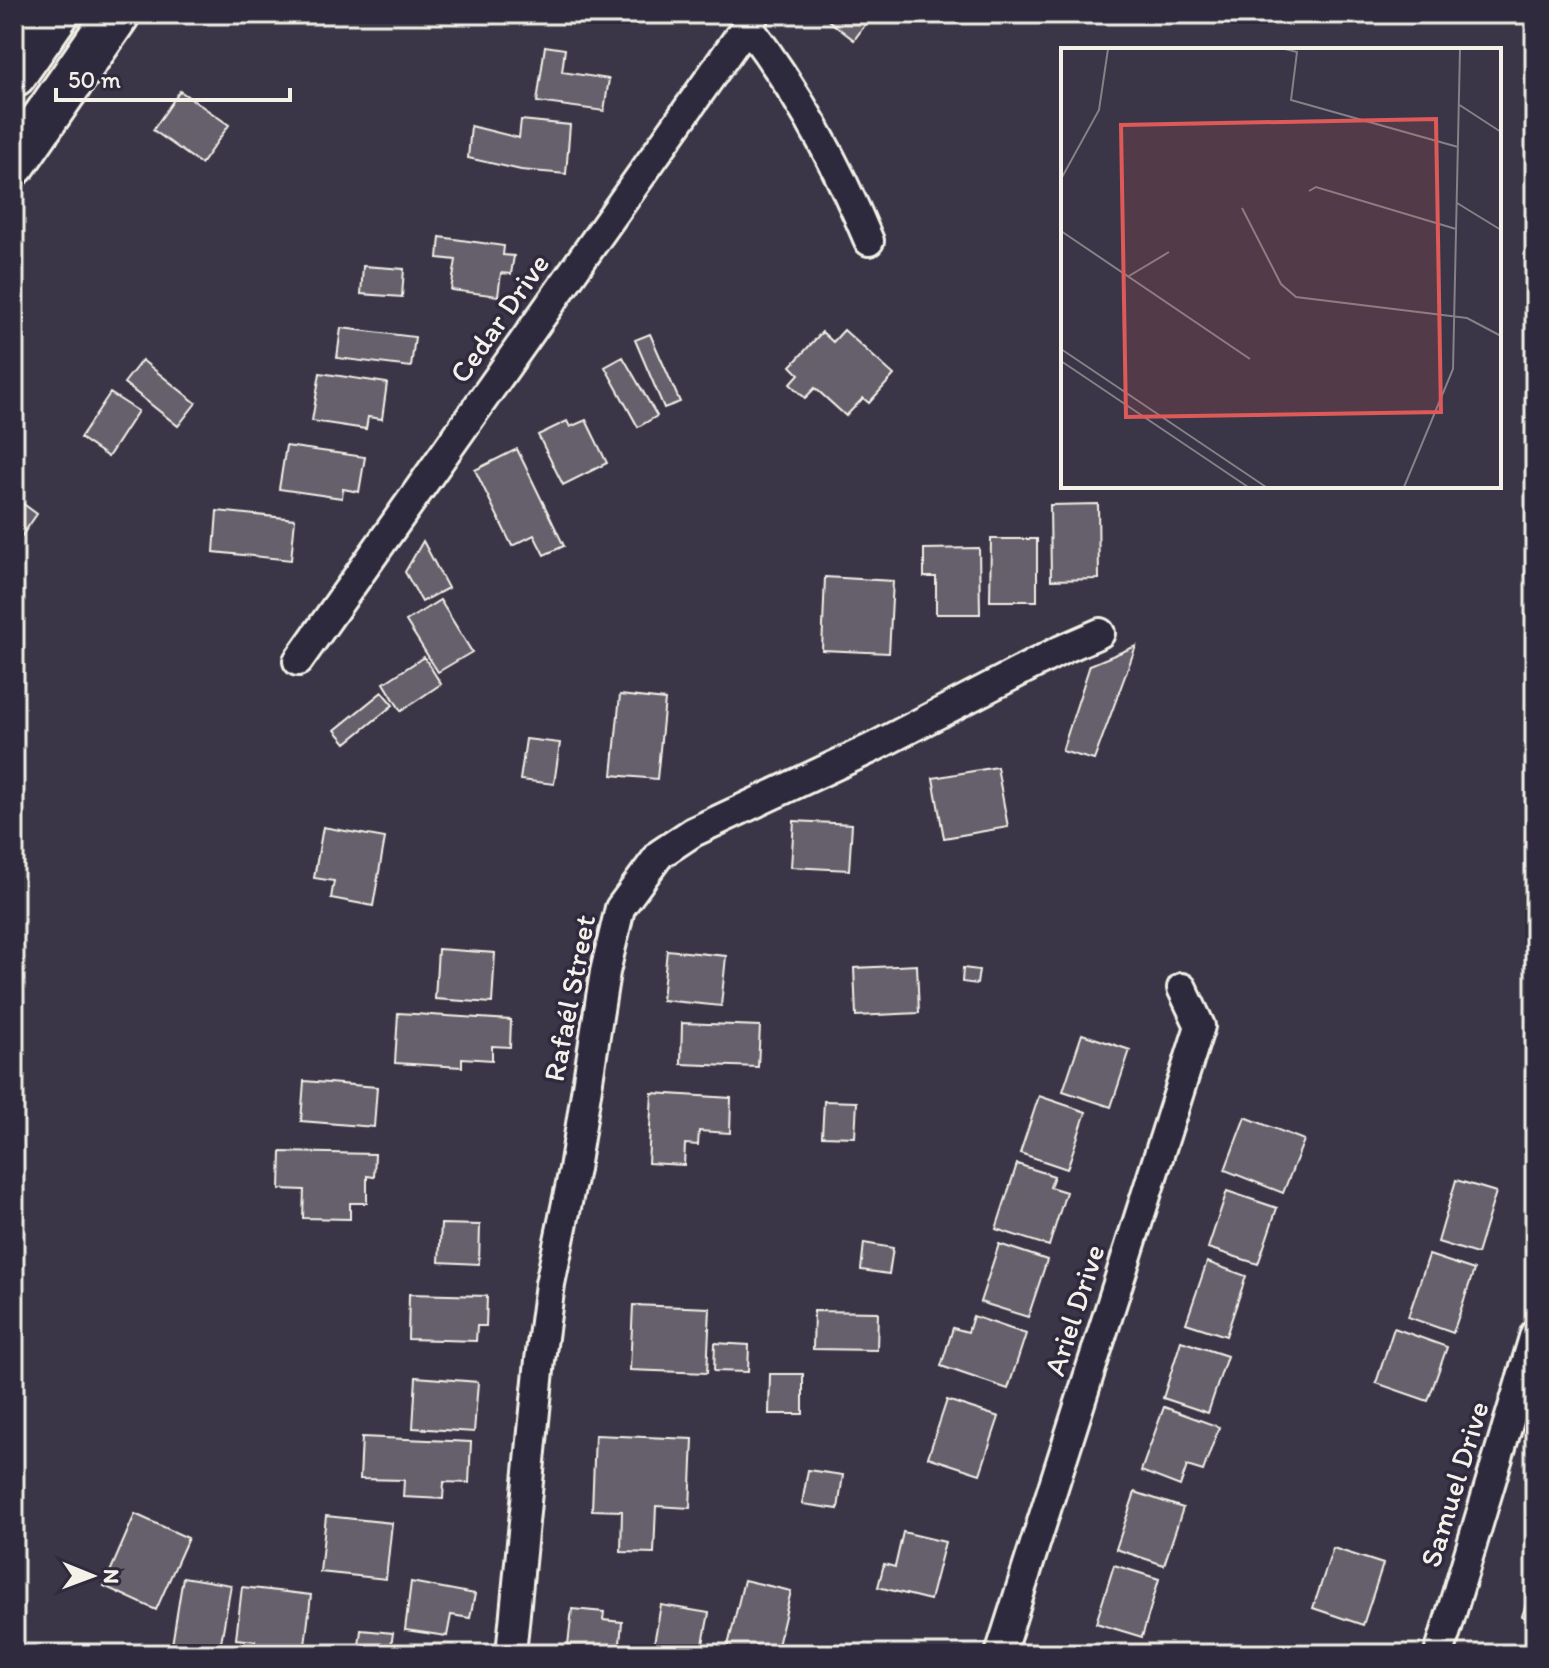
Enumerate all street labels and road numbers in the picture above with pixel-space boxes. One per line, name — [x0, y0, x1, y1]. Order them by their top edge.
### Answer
street label: Cedar Drive — [441, 246, 557, 390]
street label: Rafaél Street — [535, 912, 603, 1084]
street label: Ariel Drive — [1035, 1240, 1113, 1380]
street label: Samuel Drive — [1411, 1397, 1497, 1571]

